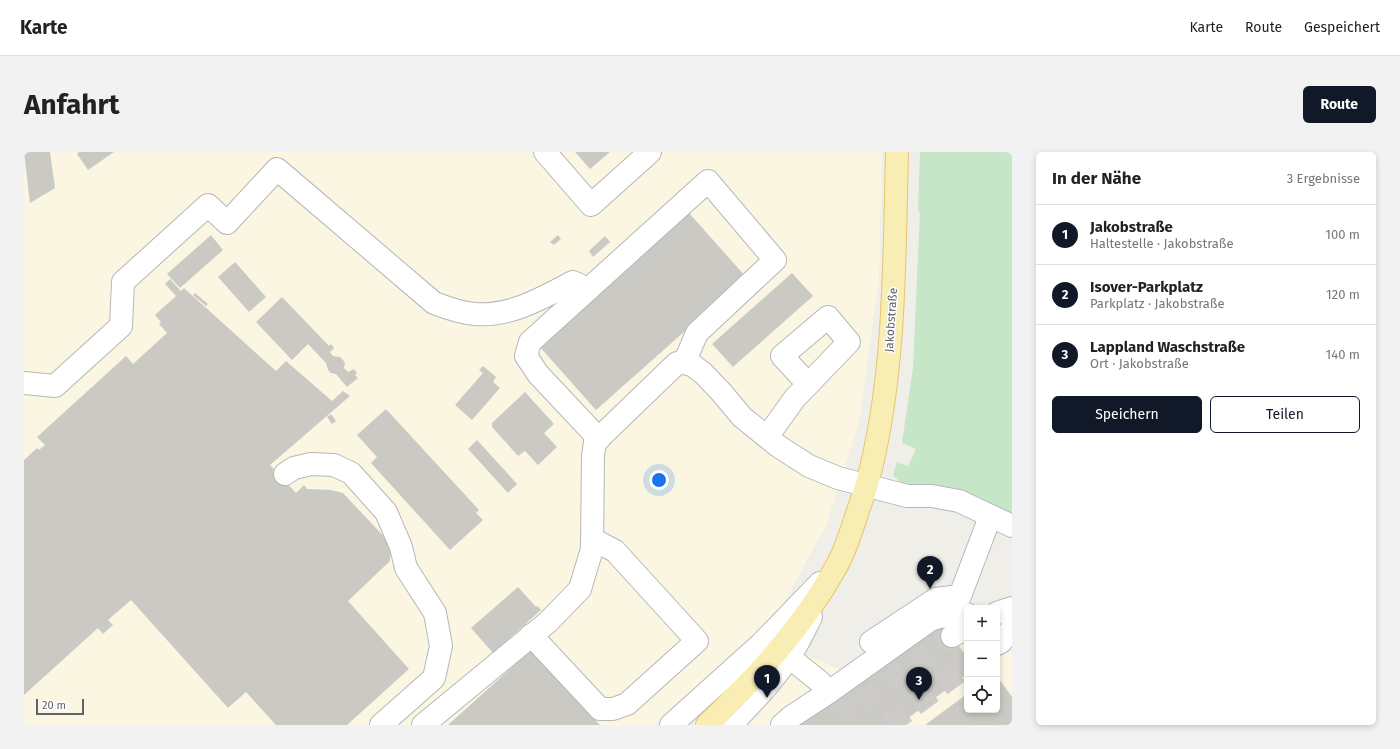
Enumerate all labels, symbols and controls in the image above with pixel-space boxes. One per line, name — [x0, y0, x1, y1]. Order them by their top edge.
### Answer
text: Karte — [20, 16, 67, 39]
text: Karte — [1189, 19, 1223, 36]
text: Route — [1245, 19, 1282, 36]
text: Gespeichert — [1304, 19, 1380, 36]
button: Route — [1303, 86, 1376, 123]
text: Anfahrt — [24, 88, 120, 121]
text: In der Nähe — [1052, 168, 1141, 189]
text: 3 Ergebnisse — [1287, 171, 1360, 186]
text: Jakobstraße — [1090, 218, 1173, 236]
text: 1 — [1062, 227, 1068, 242]
text: 100 m — [1325, 227, 1360, 242]
text: Haltestelle · Jakobstraße — [1090, 236, 1234, 251]
text: Isover-Parkplatz — [1090, 278, 1203, 296]
street label: Jakobstraße — [882, 287, 900, 353]
text: 2 — [1062, 287, 1068, 302]
text: 120 m — [1326, 287, 1360, 302]
text: Parkplatz · Jakobstraße — [1090, 296, 1225, 311]
text: Lappland Waschstraße — [1090, 338, 1245, 356]
text: 3 — [1062, 347, 1068, 362]
text: 140 m — [1326, 347, 1360, 362]
text: Ort · Jakobstraße — [1090, 356, 1189, 371]
button: Speichern — [1052, 396, 1202, 433]
button: Teilen — [1210, 396, 1360, 433]
your location — [649, 470, 669, 490]
pin: 2 — [917, 556, 943, 589]
map controls — [964, 605, 1000, 713]
button: + — [964, 605, 1000, 641]
button: − — [964, 641, 1000, 677]
pin: 1 — [754, 665, 780, 698]
pin: 3 — [906, 667, 932, 700]
button: locate — [964, 677, 1000, 713]
scale bar — [36, 697, 84, 716]
text: 20 m — [42, 699, 66, 712]

